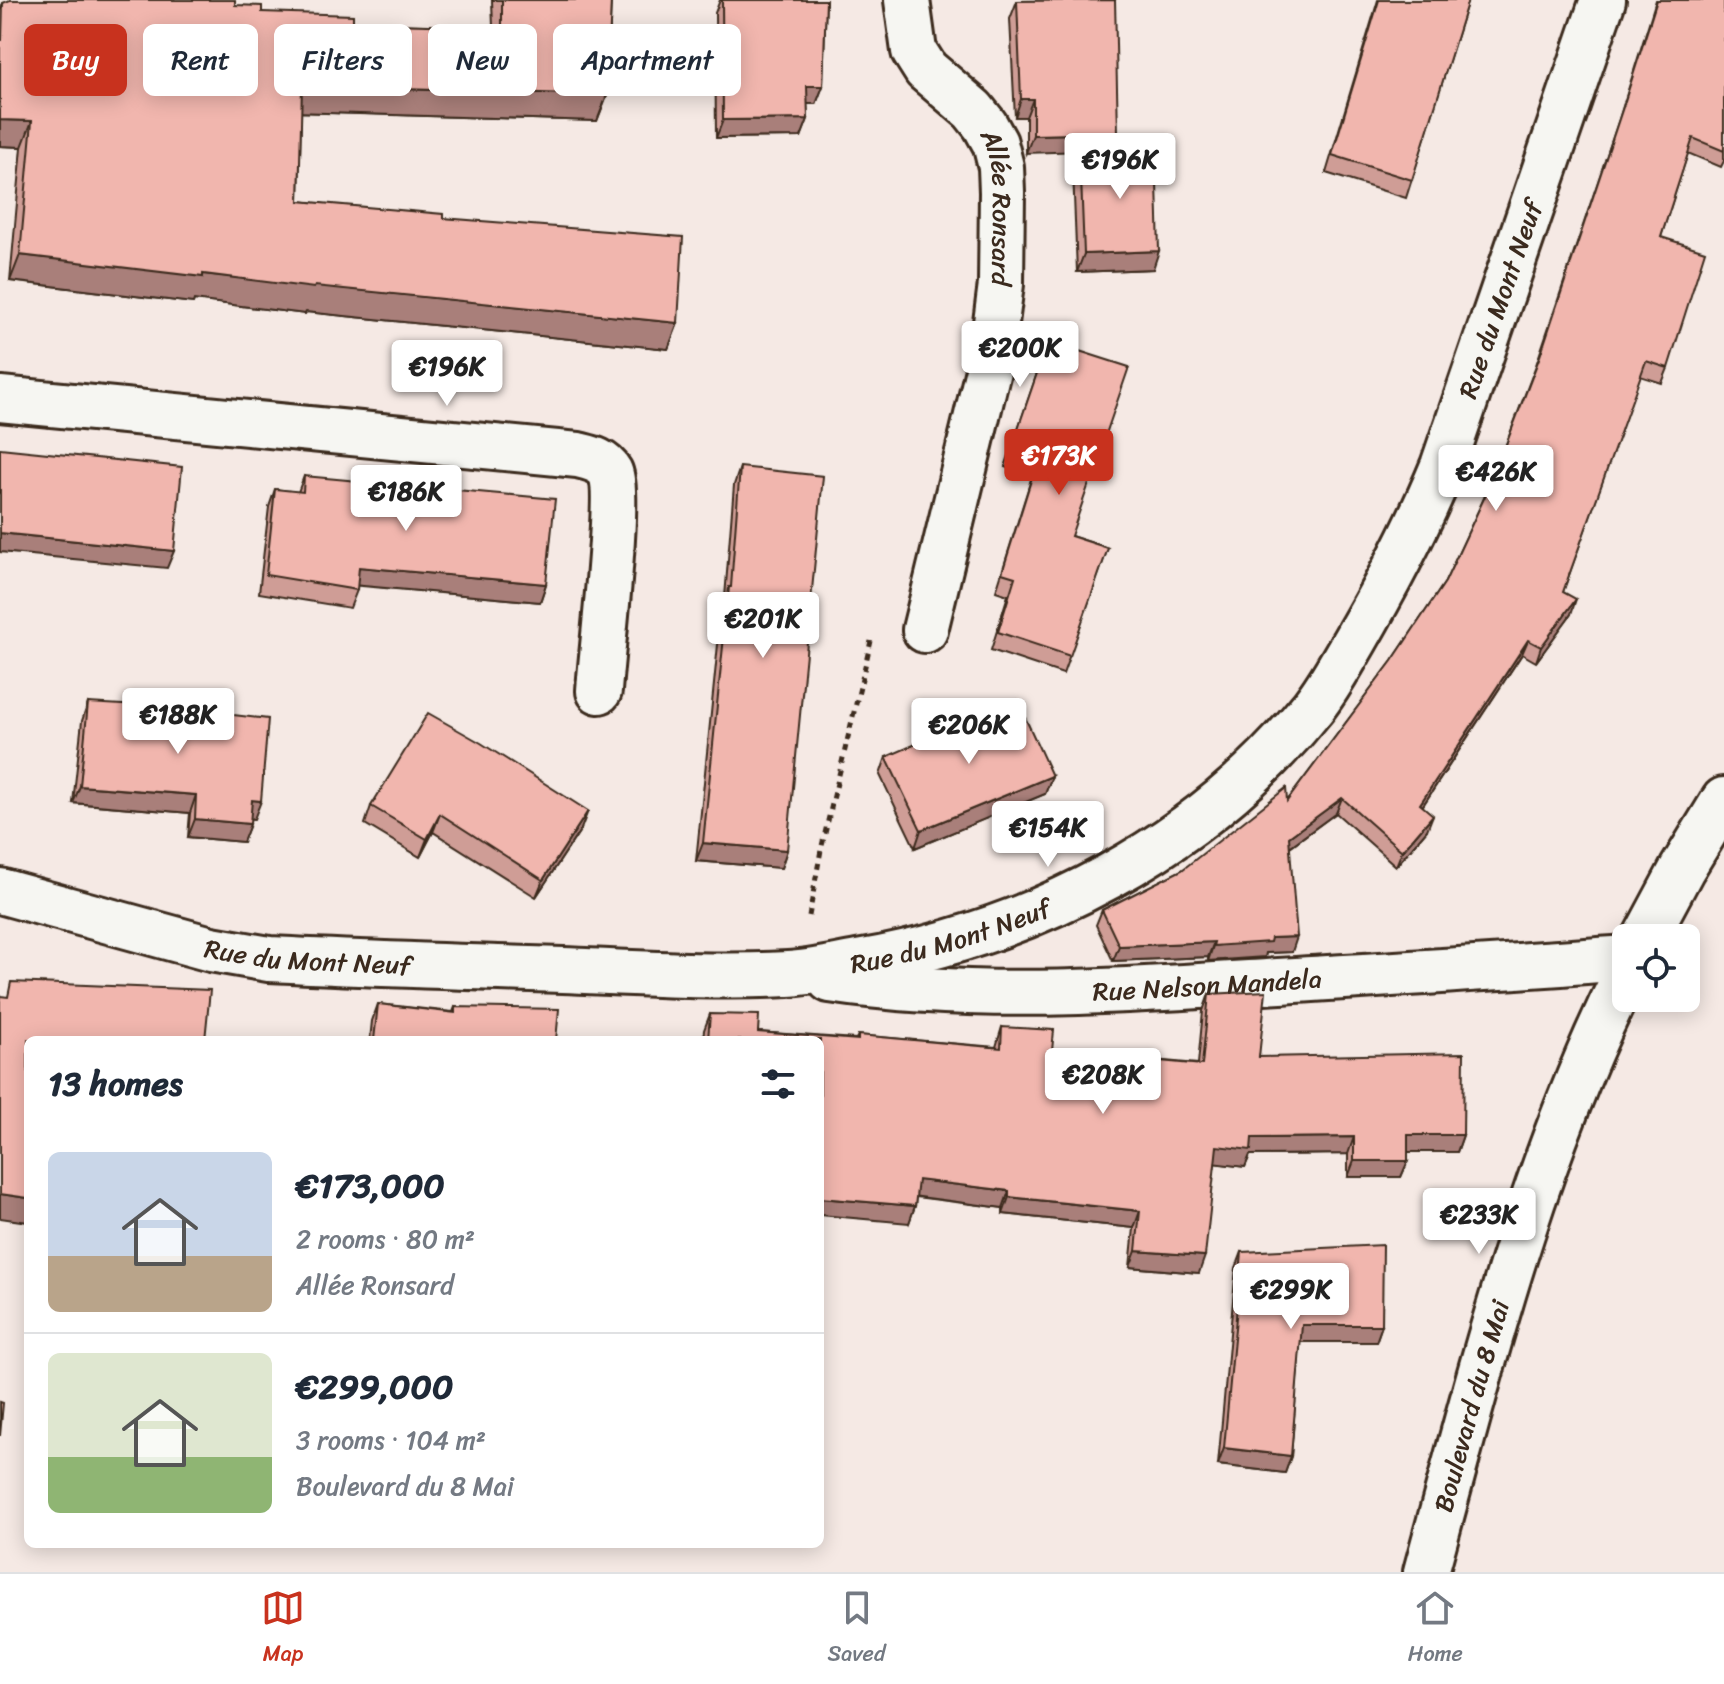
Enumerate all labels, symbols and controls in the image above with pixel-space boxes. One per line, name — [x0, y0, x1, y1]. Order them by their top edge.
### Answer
chip: Buy — [24, 24, 127, 96]
chip: Rent — [143, 24, 258, 96]
chip: Filters — [274, 24, 412, 96]
chip: New — [428, 24, 537, 96]
chip: Apartment — [553, 24, 741, 96]
street label: Allée Ronsard — [967, 118, 1025, 288]
pin: €196K — [1064, 133, 1176, 201]
text: €196K — [1083, 136, 1157, 182]
street label: Rue du Mont Neuf — [1445, 191, 1557, 405]
pin: €200K — [964, 321, 1076, 389]
text: €200K — [980, 324, 1060, 370]
pin: €196K — [391, 340, 503, 408]
text: €196K — [410, 343, 484, 389]
pin: €173K — [1003, 429, 1115, 497]
text: €173K — [1022, 432, 1096, 478]
pin: €426K — [1440, 445, 1552, 513]
text: €426K — [1456, 448, 1536, 494]
pin: €186K — [350, 465, 462, 533]
text: €186K — [369, 468, 443, 514]
pin: €201K — [707, 592, 819, 660]
text: €201K — [725, 595, 801, 641]
pin: €188K — [122, 688, 234, 756]
text: €188K — [140, 691, 216, 737]
pin: €206K — [913, 698, 1025, 766]
text: €206K — [929, 701, 1009, 747]
pin: €154K — [992, 801, 1104, 869]
text: €154K — [1010, 804, 1086, 850]
street label: Rue du Mont Neuf — [847, 883, 1061, 987]
map controls — [1612, 924, 1700, 1012]
button: locate — [1612, 924, 1700, 1012]
street label: Rue du Mont Neuf — [201, 925, 415, 988]
street label: Rue Nelson Mandela — [1092, 956, 1323, 1015]
pin: €208K — [1047, 1048, 1159, 1116]
text: €208K — [1063, 1051, 1143, 1097]
text: 13 homes — [48, 1054, 183, 1114]
icon: filters — [756, 1062, 800, 1106]
text: €173,000 — [296, 1156, 445, 1216]
icon: home — [112, 1184, 208, 1280]
pin: €233K — [1423, 1188, 1535, 1256]
text: €233K — [1441, 1191, 1517, 1237]
text: 2 rooms · 80 m² — [296, 1216, 475, 1262]
text: Allée Ronsard — [296, 1262, 454, 1308]
pin: €299K — [1235, 1263, 1347, 1331]
text: €299K — [1251, 1266, 1331, 1312]
street label: Boulevard du 8 Mai — [1420, 1294, 1523, 1517]
text: €299,000 — [296, 1357, 454, 1417]
icon: home — [112, 1385, 208, 1481]
text: 3 rooms · 104 m² — [296, 1417, 486, 1463]
text: Boulevard du 8 Mai — [296, 1463, 514, 1509]
tab: Map — [261, 1586, 305, 1673]
tab: Saved — [828, 1586, 886, 1673]
tab: Home — [1408, 1586, 1463, 1673]

